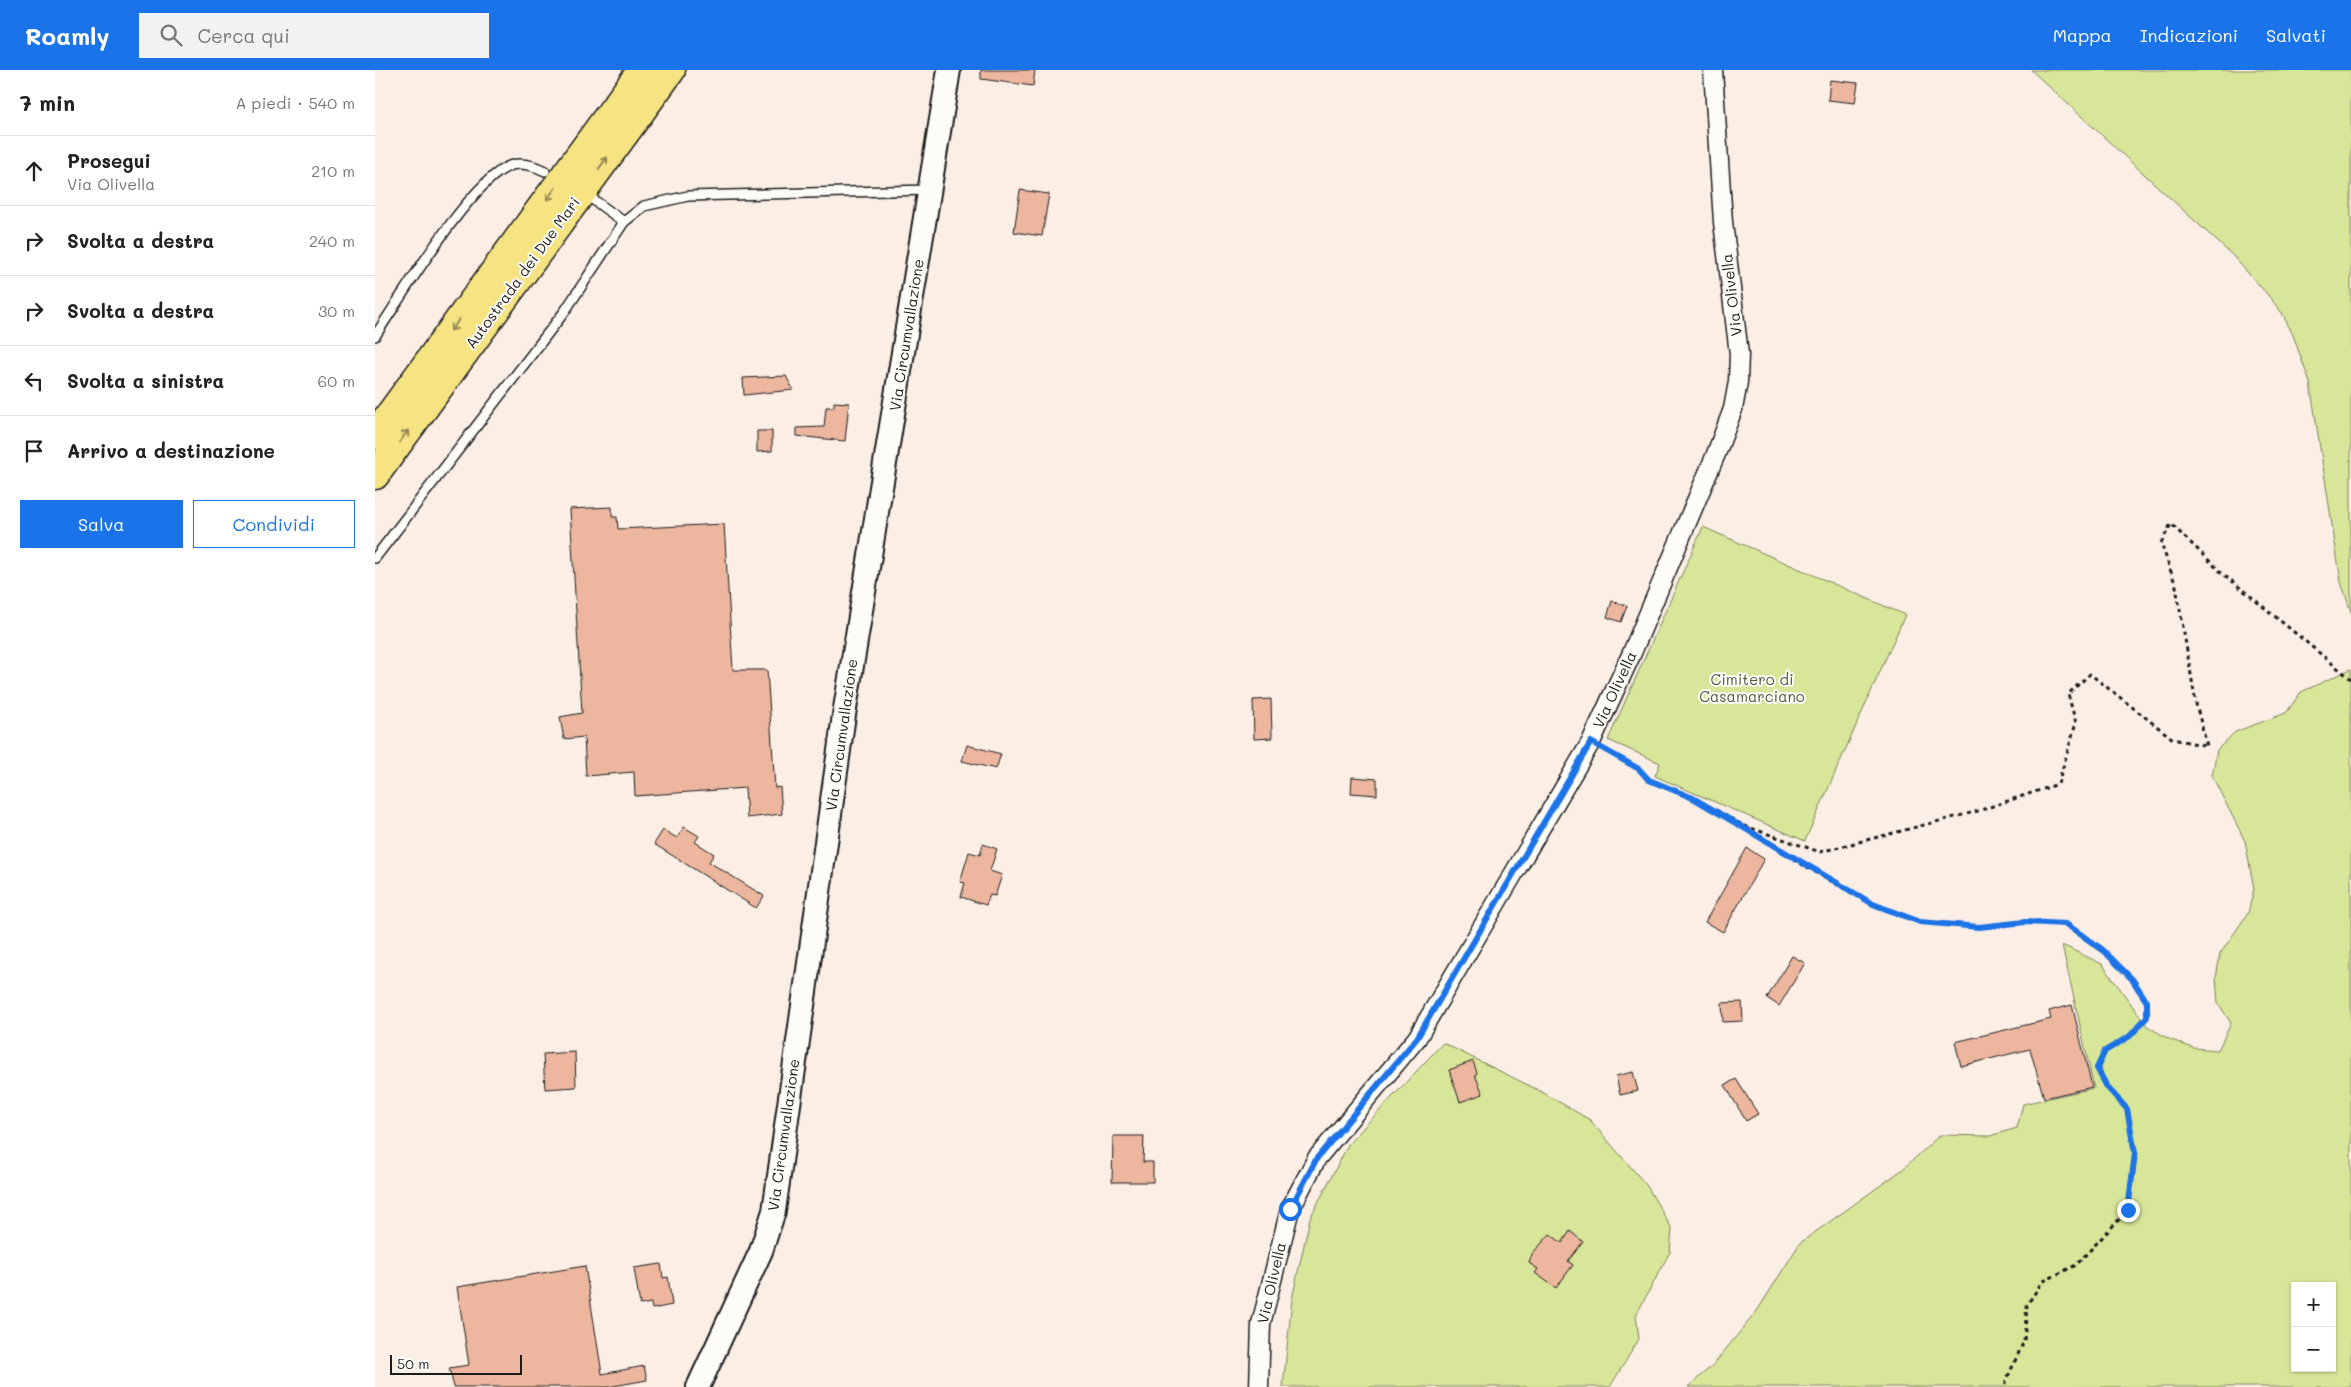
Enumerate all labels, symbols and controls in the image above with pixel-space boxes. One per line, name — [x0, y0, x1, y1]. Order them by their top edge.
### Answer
search box — [139, 13, 489, 58]
text: Roamly — [25, 20, 109, 51]
icon: search — [157, 21, 185, 49]
text: Cerca qui — [197, 23, 290, 48]
text: Mappa — [2053, 23, 2112, 47]
text: Indicazioni — [2140, 23, 2238, 47]
text: Salvati — [2266, 23, 2326, 47]
text: 7 min — [20, 89, 75, 116]
text: A piedi · 540 m — [235, 92, 355, 113]
text: Prosegui — [67, 148, 151, 173]
one-way arrow — [598, 156, 608, 170]
icon: ahead — [20, 157, 48, 185]
text: 210 m — [311, 160, 355, 181]
text: Via Olivella — [67, 173, 155, 194]
one-way arrow — [546, 187, 556, 201]
street label: Autostrada dei Due Mari — [460, 193, 584, 352]
icon: right — [20, 227, 48, 255]
text: Svolta a destra — [67, 228, 214, 253]
text: 240 m — [309, 230, 355, 251]
street label: Via Olivella — [1716, 253, 1746, 337]
street label: Via Circumvallazione — [884, 257, 928, 412]
icon: right — [20, 297, 48, 325]
text: Svolta a destra — [67, 298, 214, 323]
text: 30 m — [318, 300, 355, 321]
one-way arrow — [450, 318, 460, 332]
icon: left — [20, 367, 48, 395]
text: Svolta a sinistra — [67, 368, 224, 393]
text: 60 m — [318, 370, 355, 391]
one-way arrow — [399, 429, 409, 443]
icon: arrive — [20, 437, 48, 465]
text: Arrivo a destinazione — [67, 438, 275, 463]
button: Salva — [20, 500, 183, 548]
button: Condividi — [193, 500, 355, 548]
street label: Via Olivella — [1588, 648, 1641, 731]
street label: Via Circumvallazione — [820, 657, 862, 812]
park label: Cimitero di Casamarciano — [1699, 669, 1805, 706]
street label: Via Circumvallazione — [762, 1057, 804, 1212]
route start — [1279, 1198, 1302, 1221]
route end — [2117, 1199, 2140, 1222]
street label: Via Olivella — [1252, 1240, 1290, 1325]
map controls — [2291, 1282, 2336, 1372]
button: + — [2291, 1282, 2336, 1327]
button: − — [2291, 1327, 2336, 1372]
scale bar — [390, 1352, 523, 1375]
text: 50 m — [397, 1354, 429, 1373]

